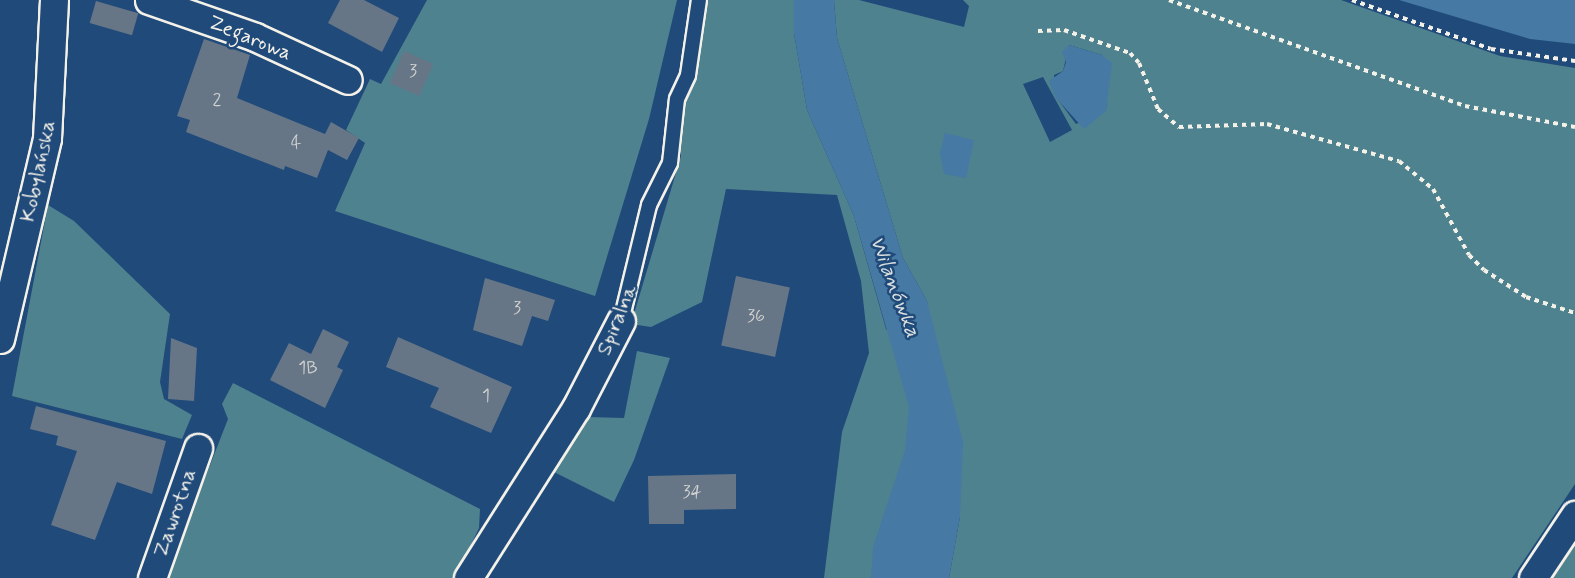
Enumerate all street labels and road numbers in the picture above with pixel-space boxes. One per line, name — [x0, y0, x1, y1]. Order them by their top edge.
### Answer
street label: Zegarowa — [205, 10, 295, 66]
street label: Kobylańska — [15, 118, 61, 224]
street label: Spiralna — [591, 281, 643, 359]
street label: Zawrotna — [148, 465, 202, 561]

